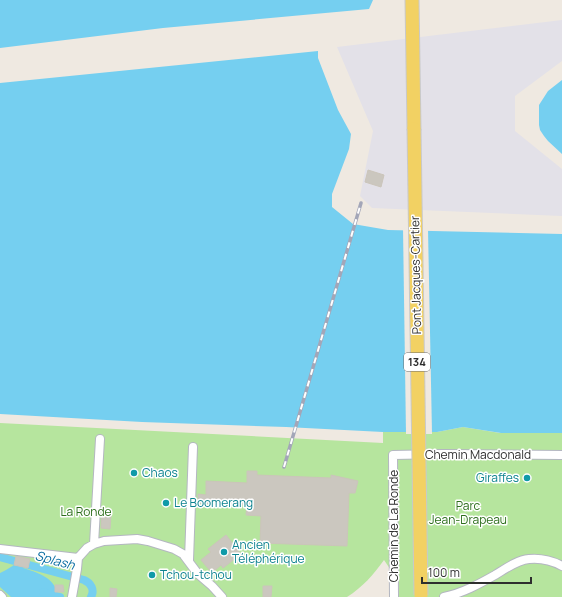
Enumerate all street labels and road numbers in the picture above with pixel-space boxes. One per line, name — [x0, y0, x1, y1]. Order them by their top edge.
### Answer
street label: Pont Jacques-Cartier — [406, 215, 425, 334]
road number: 134 — [404, 353, 430, 371]
street label: Chemin Macdonald — [425, 446, 531, 463]
street label: Chemin de La Ronde — [385, 470, 402, 582]

